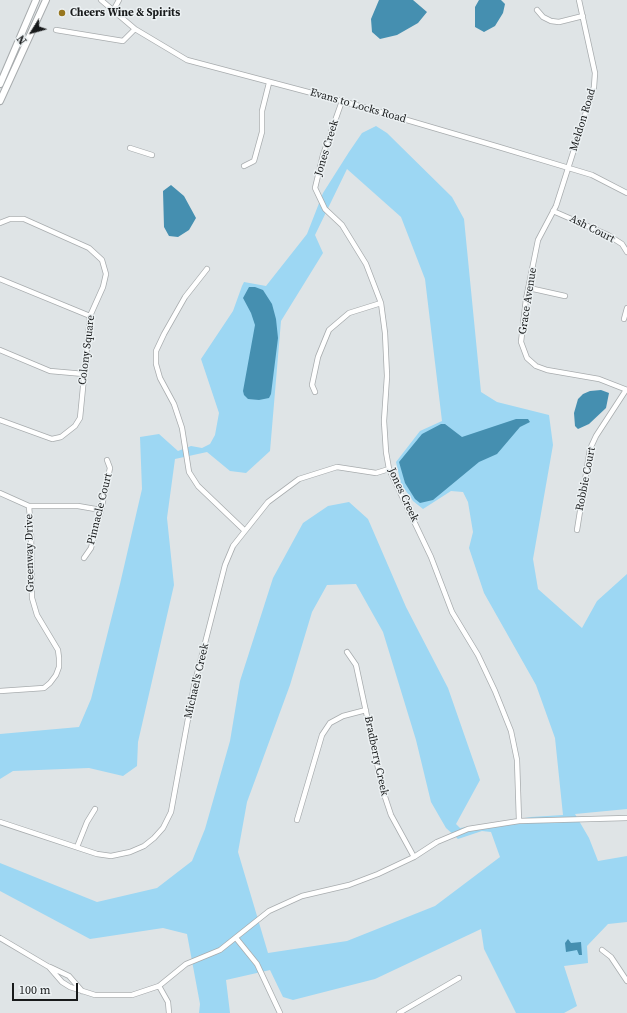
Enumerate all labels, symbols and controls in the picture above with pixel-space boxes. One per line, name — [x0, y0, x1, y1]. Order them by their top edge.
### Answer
place label: Cheers Wine & Spirits — [70, 6, 180, 20]
marker: Cheers Wine & Spirits — [57, 8, 67, 18]
north arrow — [12, 12, 52, 52]
text: N — [14, 32, 30, 47]
street label: Evans to Locks Road — [308, 86, 408, 126]
street label: Meldon Road — [567, 87, 599, 153]
street label: Jones Creek — [312, 118, 342, 178]
street label: Ash Court — [567, 212, 617, 246]
street label: Grace Avenue — [516, 267, 540, 335]
street label: Colony Square — [76, 314, 98, 386]
street label: Robbie Court — [573, 446, 599, 512]
street label: Jones Creek — [385, 466, 421, 524]
street label: Pinnacle Court — [85, 472, 115, 546]
street label: Greenway Drive — [23, 514, 37, 592]
street label: Michael's Creek — [182, 642, 212, 720]
street label: Bradberry Creek — [361, 715, 391, 797]
scale bar — [14, 975, 80, 1001]
text: 100 m — [19, 982, 51, 998]

